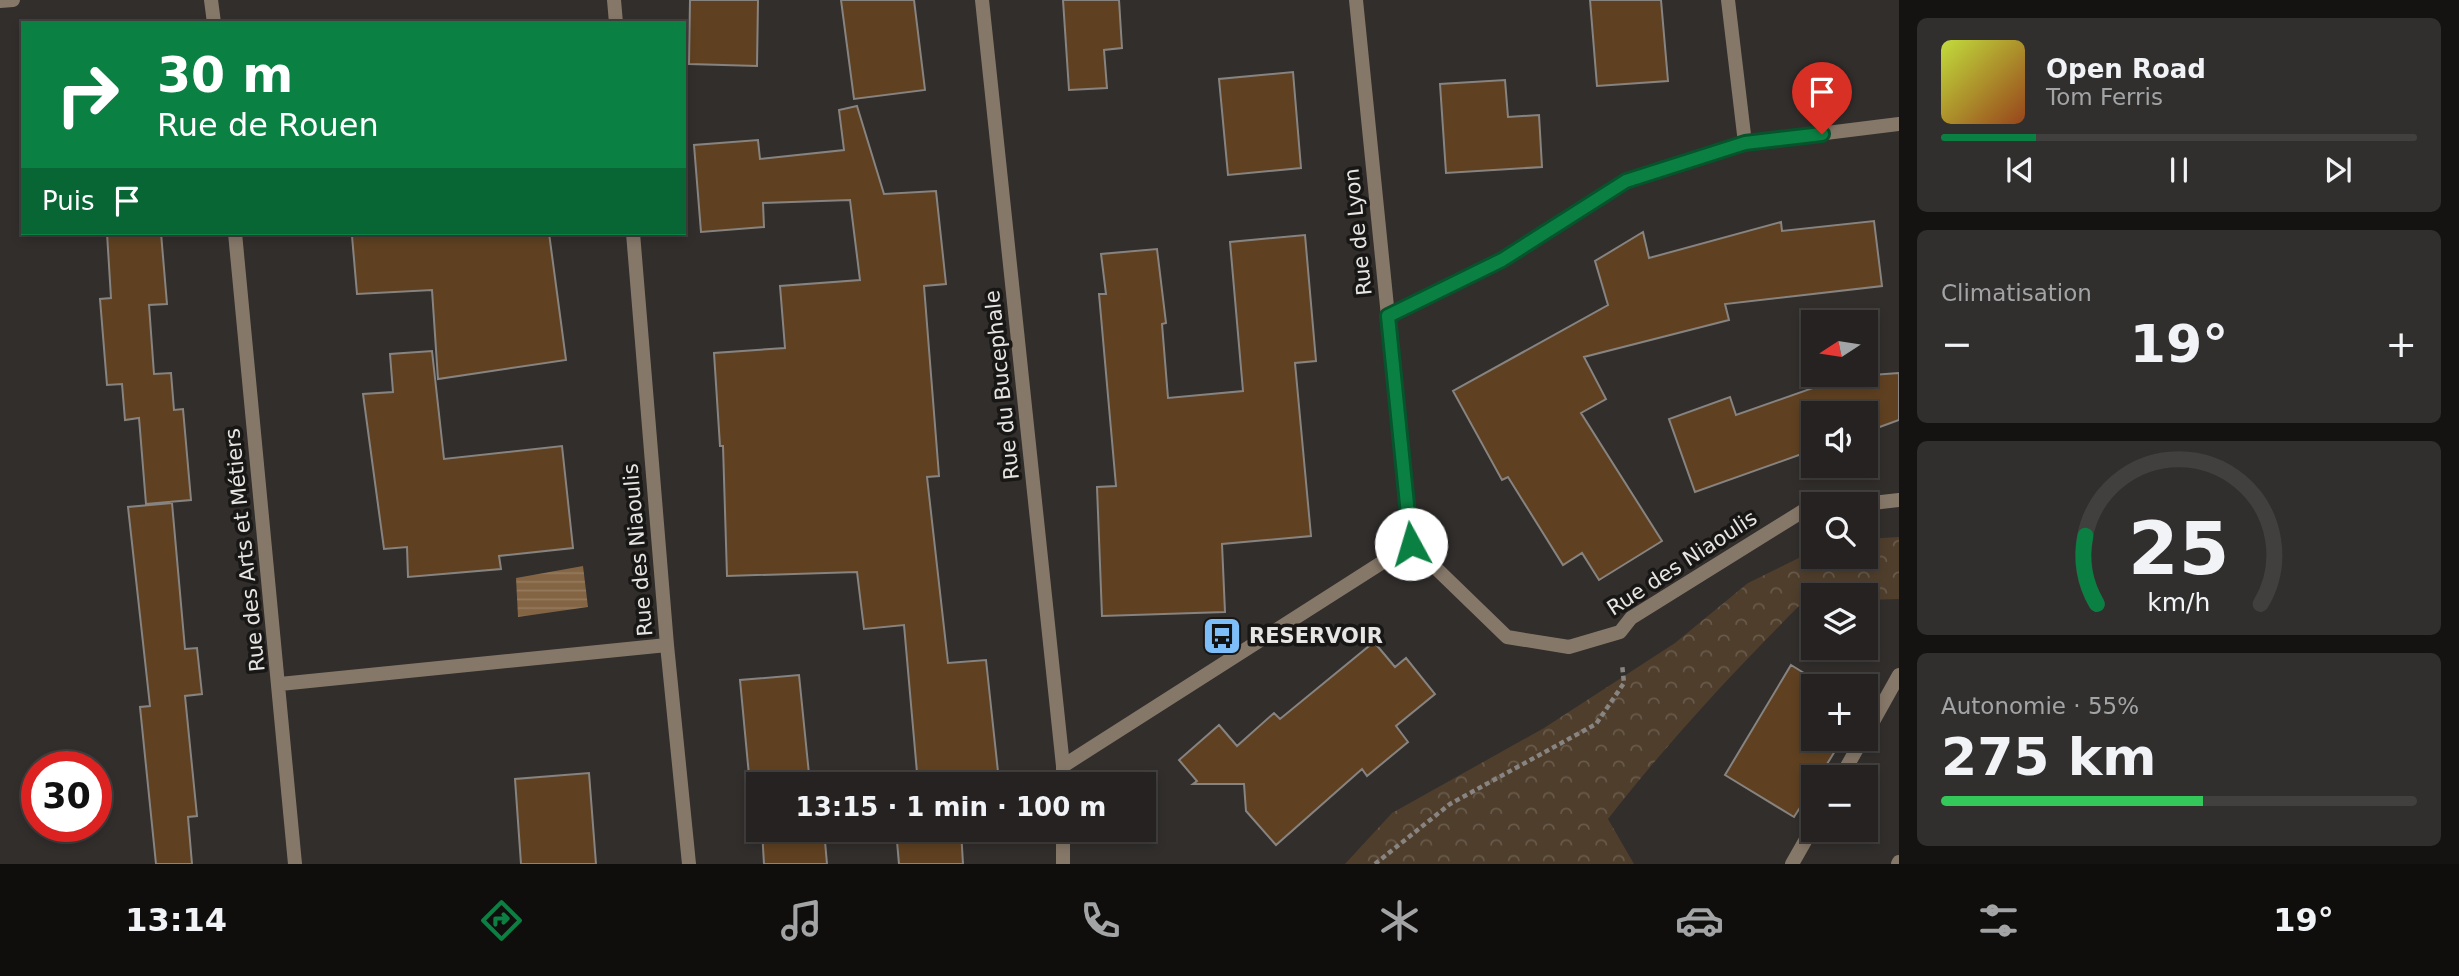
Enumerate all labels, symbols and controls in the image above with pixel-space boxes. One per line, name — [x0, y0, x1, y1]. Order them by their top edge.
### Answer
text: 30 m — [157, 47, 293, 104]
icon: right — [42, 49, 133, 140]
text: Open Road — [2046, 54, 2206, 84]
pin — [1792, 62, 1852, 134]
icon: arrive — [1803, 73, 1841, 111]
text: Tom Ferris — [2046, 84, 2163, 110]
text: Rue de Rouen — [157, 106, 379, 144]
icon: previous — [2001, 151, 2039, 189]
icon: pause — [2160, 151, 2198, 189]
icon: next — [2319, 151, 2357, 189]
street label: Rue de Lyon — [1339, 167, 1377, 297]
icon: arrive — [108, 182, 146, 220]
text: Puis — [42, 186, 94, 216]
text: Climatisation — [1941, 280, 2092, 306]
street label: Rue du Bucephale — [980, 289, 1024, 481]
north arrow — [1801, 310, 1878, 387]
map controls — [1801, 310, 1878, 842]
text: 19° — [2130, 314, 2228, 374]
text: − — [1941, 322, 1973, 366]
text: + — [2385, 322, 2417, 366]
button: sound — [1801, 401, 1878, 478]
street label: Rue des Arts et Métiers — [220, 427, 270, 673]
street label: Rue des Niaoulis — [618, 462, 658, 638]
button: search — [1801, 492, 1878, 569]
street label: Rue des Niaoulis — [1603, 506, 1761, 620]
text: 25 — [2128, 506, 2230, 591]
position arrow — [1374, 507, 1448, 581]
button: layers — [1801, 583, 1878, 660]
text: km/h — [2147, 588, 2211, 617]
bus stop icon: RESERVOIR — [1201, 615, 1243, 657]
place label: RESERVOIR — [1249, 624, 1383, 648]
button: + — [1801, 674, 1878, 751]
text: Autonomie · 55% — [1941, 693, 2139, 719]
text: 275 km — [1941, 727, 2156, 787]
speed limit sign: 30 — [21, 751, 112, 842]
button: − — [1801, 765, 1878, 842]
text: 13:15 · 1 min · 100 m — [796, 792, 1106, 822]
icon: directions — [477, 896, 526, 945]
icon: music — [777, 896, 826, 945]
icon: phone — [1076, 896, 1125, 945]
icon: climate — [1375, 896, 1424, 945]
icon: car — [1675, 896, 1724, 945]
icon: filters — [1974, 896, 2023, 945]
text: 13:14 — [125, 901, 227, 939]
text: 19° — [2273, 901, 2334, 939]

